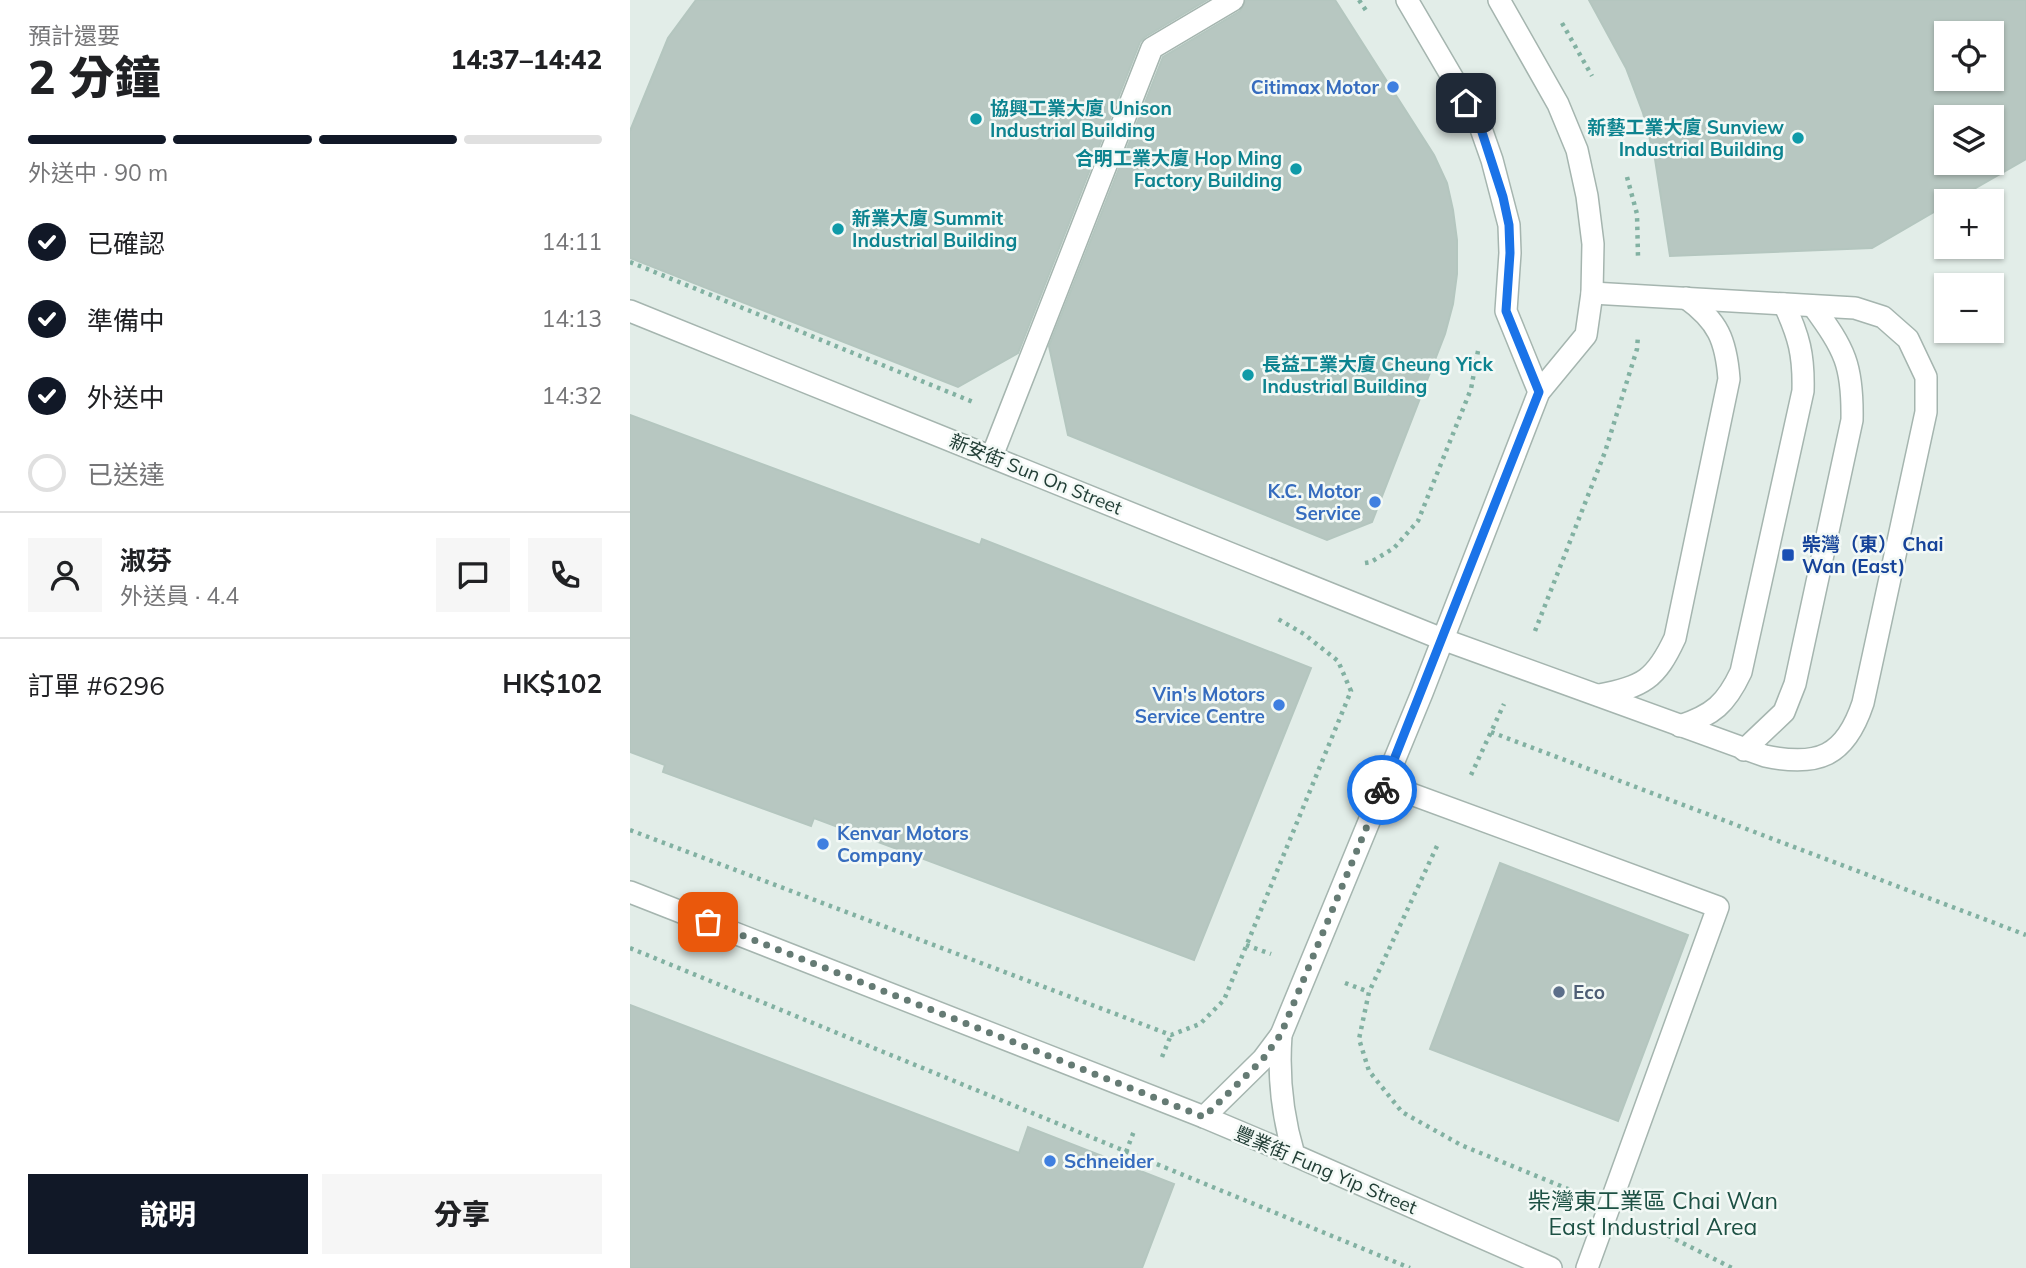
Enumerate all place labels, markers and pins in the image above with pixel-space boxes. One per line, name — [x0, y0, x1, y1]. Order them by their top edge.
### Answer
pin — [1436, 73, 1496, 133]
place label: Citimax Motor — [1251, 75, 1380, 99]
marker: Citimax Motor — [1385, 79, 1401, 95]
place label: 協興工業大廈 Unison Industrial Building — [990, 96, 1172, 142]
marker: 協興工業大廈 Unison Industrial Building — [968, 111, 984, 127]
place label: 新藝工業大廈 Sunview Industrial Building — [1588, 115, 1784, 161]
marker: 新藝工業大廈 Sunview Industrial Building — [1790, 130, 1806, 146]
place label: 合明工業大廈 Hop Ming Factory Building — [1075, 146, 1282, 192]
marker: 合明工業大廈 Hop Ming Factory Building — [1288, 161, 1304, 177]
place label: 新業大廈 Summit Industrial Building — [852, 206, 1017, 252]
marker: 新業大廈 Summit Industrial Building — [830, 221, 846, 237]
place label: 長益工業大廈 Cheung Yick Industrial Building — [1262, 352, 1493, 398]
marker: 長益工業大廈 Cheung Yick Industrial Building — [1240, 367, 1256, 383]
place label: K.C. Motor Service — [1267, 479, 1362, 525]
marker: K.C. Motor Service — [1367, 494, 1383, 510]
place label: 柴灣（東） Chai Wan (East) — [1802, 532, 1943, 578]
marker: 柴灣（東） Chai Wan (East) — [1780, 547, 1796, 563]
place label: Vin's Motors Service Centre — [1135, 682, 1265, 728]
marker: Vin's Motors Service Centre — [1271, 697, 1287, 713]
place label: Kenvar Motors Company — [837, 821, 969, 867]
marker: Kenvar Motors Company — [815, 836, 831, 852]
pin — [678, 892, 738, 952]
place label: Eco — [1573, 980, 1605, 1004]
marker: Eco — [1551, 984, 1567, 1000]
place label: Schneider — [1064, 1149, 1154, 1173]
marker: Schneider — [1042, 1153, 1058, 1169]

